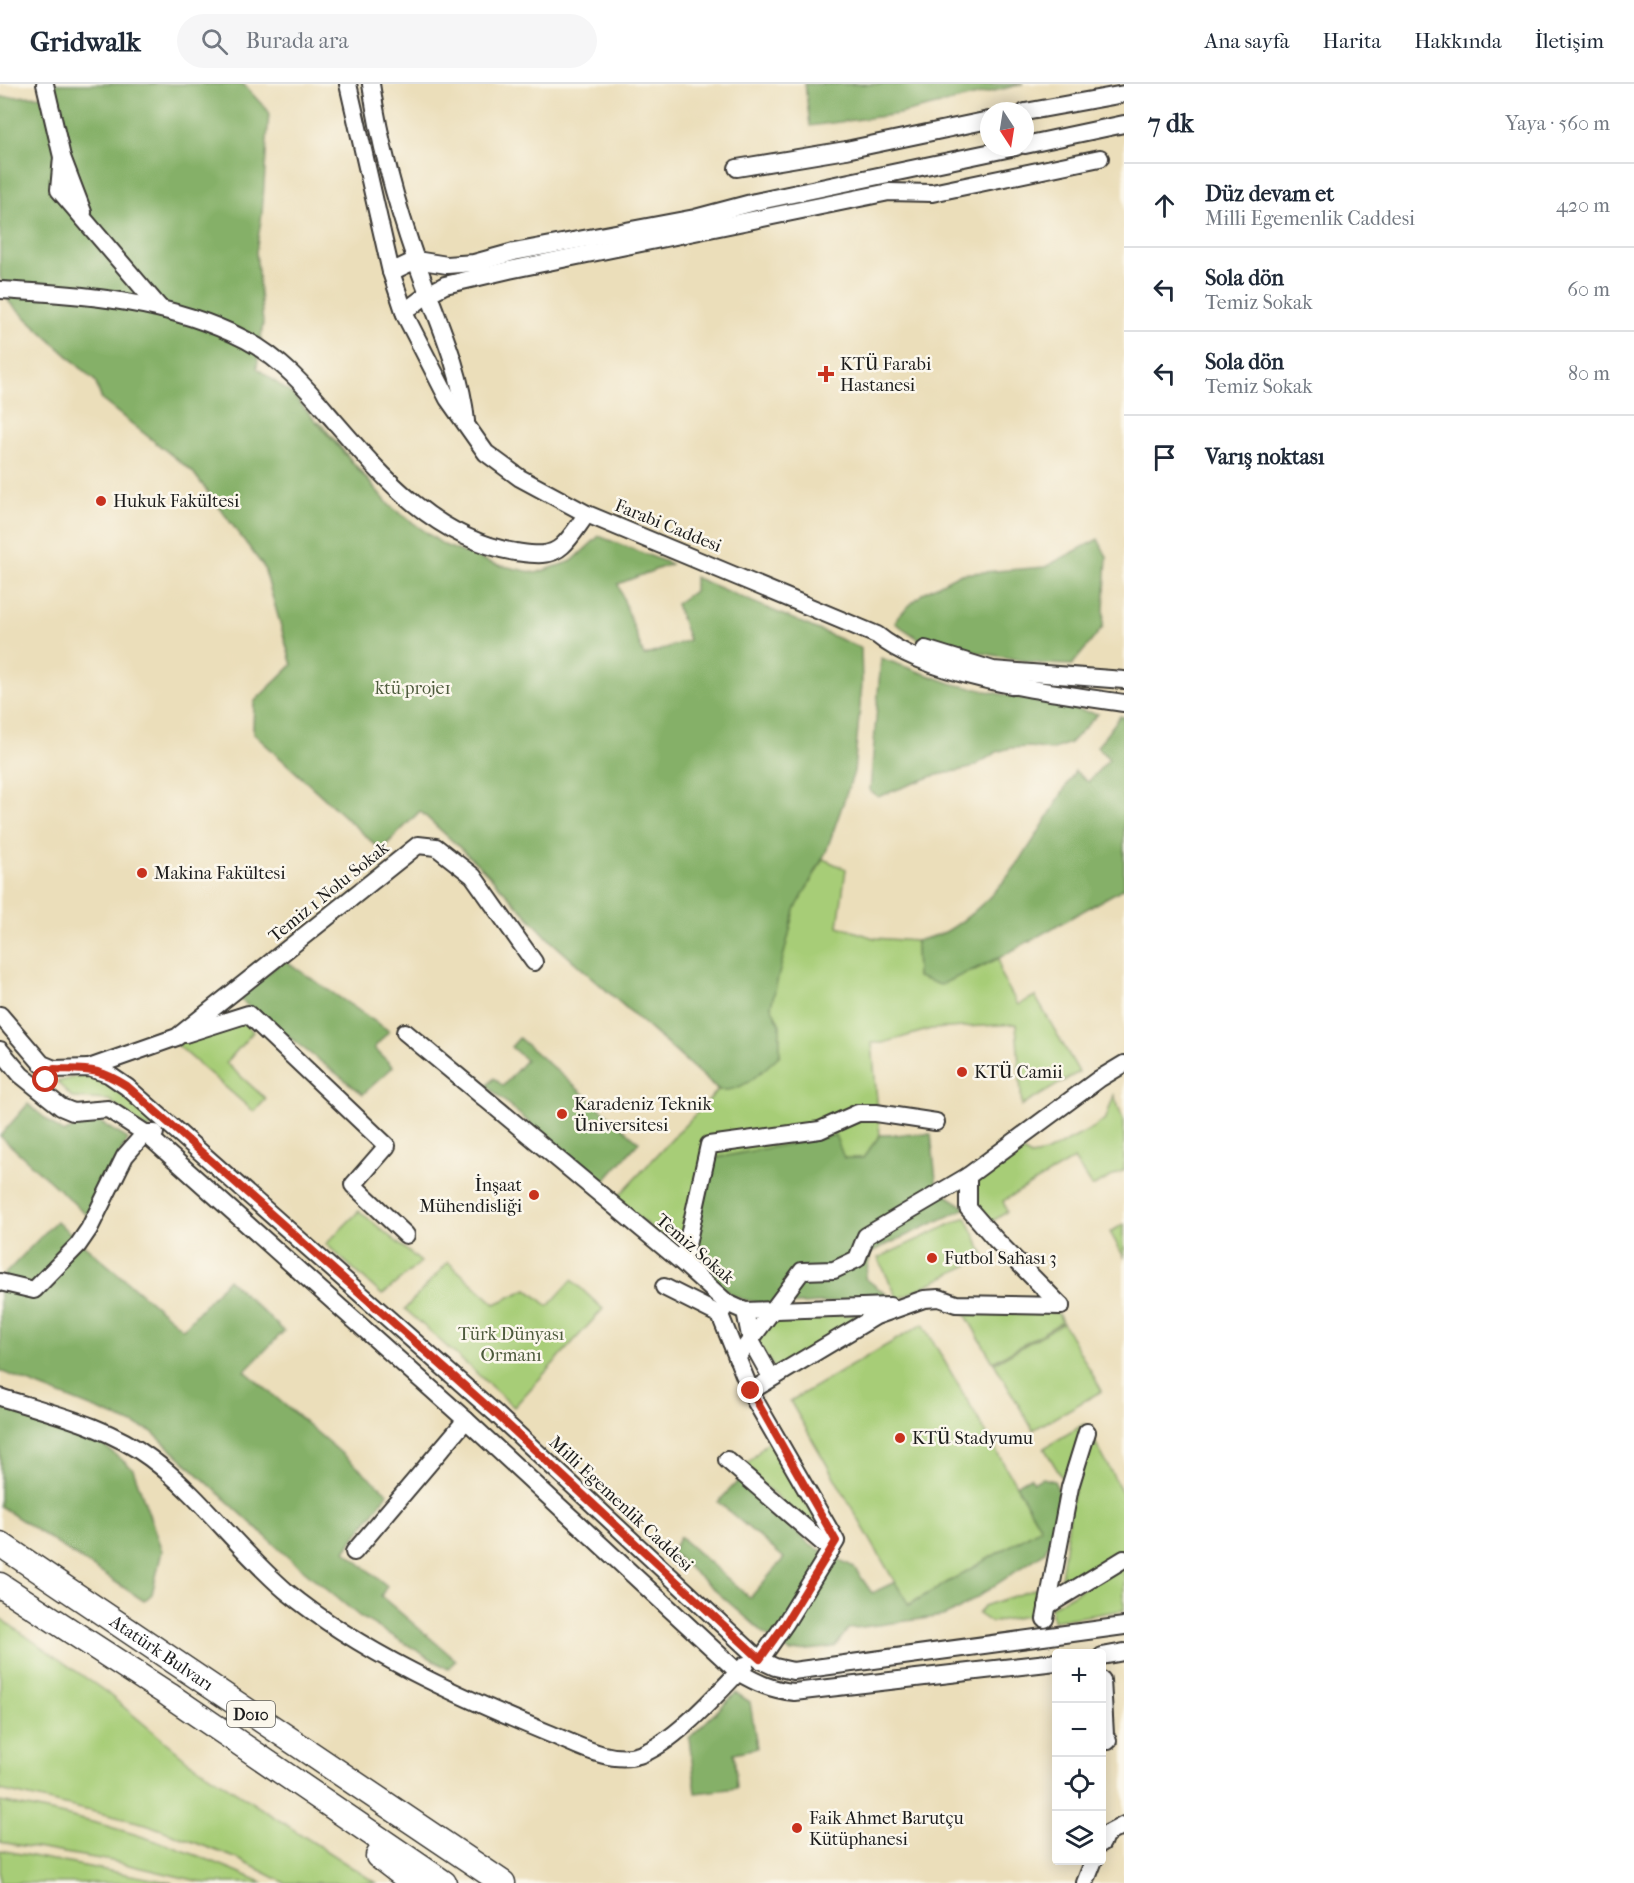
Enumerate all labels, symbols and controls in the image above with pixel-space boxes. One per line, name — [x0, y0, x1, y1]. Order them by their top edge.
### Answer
search box — [177, 14, 597, 68]
text: Gridwalk — [30, 25, 141, 58]
icon: search — [198, 25, 231, 58]
text: Burada ara — [246, 28, 349, 54]
text: Ana sayfa — [1205, 29, 1290, 53]
text: Harita — [1323, 29, 1381, 53]
text: Hakkında — [1414, 29, 1502, 53]
text: İletişim — [1535, 29, 1604, 53]
north arrow — [980, 102, 1034, 156]
text: 7 dk — [1148, 108, 1194, 139]
text: Yaya · 560 m — [1505, 112, 1610, 135]
text: Düz devam et — [1205, 181, 1334, 207]
icon: ahead — [1148, 189, 1181, 222]
text: 420 m — [1556, 194, 1610, 217]
text: Milli Egemenlik Caddesi — [1205, 207, 1415, 230]
text: Sola dön — [1205, 265, 1284, 291]
icon: left — [1148, 273, 1181, 306]
text: 60 m — [1567, 278, 1610, 301]
text: Temiz Sokak — [1205, 291, 1313, 314]
text: Sola dön — [1205, 349, 1284, 375]
place label: KTÜ Farabi Hastanesi — [840, 353, 932, 396]
icon: left — [1148, 357, 1181, 390]
text: 80 m — [1568, 362, 1610, 385]
marker: KTÜ Farabi Hastanesi — [817, 365, 835, 383]
text: Temiz Sokak — [1205, 375, 1313, 398]
icon: arrive — [1148, 441, 1181, 474]
text: Varış noktası — [1205, 444, 1324, 470]
place label: Hukuk Fakültesi — [113, 491, 240, 512]
marker: Hukuk Fakültesi — [94, 494, 108, 508]
street label: Farabi Caddesi — [612, 495, 725, 557]
park label: ktü proje1 — [375, 678, 451, 699]
street label: Temiz 1 Nolu Sokak — [265, 837, 394, 947]
place label: Makina Fakültesi — [154, 863, 286, 884]
marker: Makina Fakültesi — [135, 866, 149, 880]
place label: KTÜ Camii — [974, 1061, 1063, 1083]
marker: KTÜ Camii — [955, 1065, 969, 1079]
route start — [32, 1066, 58, 1092]
place label: Karadeniz Teknik Üniversitesi — [574, 1094, 712, 1136]
marker: Karadeniz Teknik Üniversitesi — [555, 1107, 569, 1121]
place label: İnşaat Mühendisliği — [419, 1174, 523, 1217]
marker: İnşaat Mühendisliği — [527, 1188, 541, 1202]
street label: Temiz Sokak — [652, 1209, 739, 1289]
place label: Futbol Sahası 3 — [944, 1248, 1057, 1269]
marker: Futbol Sahası 3 — [925, 1251, 939, 1265]
park label: Türk Dünyası Ormanı — [458, 1324, 565, 1366]
route end — [737, 1377, 763, 1403]
place label: KTÜ Stadyumu — [912, 1427, 1033, 1449]
marker: KTÜ Stadyumu — [893, 1431, 907, 1445]
street label: Milli Egemenlik Caddesi — [545, 1432, 698, 1577]
street label: Atatürk Bulvarı — [105, 1610, 218, 1696]
map controls — [1052, 1649, 1106, 1865]
button: + — [1052, 1649, 1106, 1703]
road number: D010 — [227, 1701, 275, 1727]
button: − — [1052, 1703, 1106, 1757]
button: locate — [1052, 1757, 1106, 1811]
place label: Faik Ahmet Barutçu Kütüphanesi — [809, 1808, 964, 1850]
button: layers — [1052, 1811, 1106, 1865]
marker: Faik Ahmet Barutçu Kütüphanesi — [790, 1821, 804, 1835]

